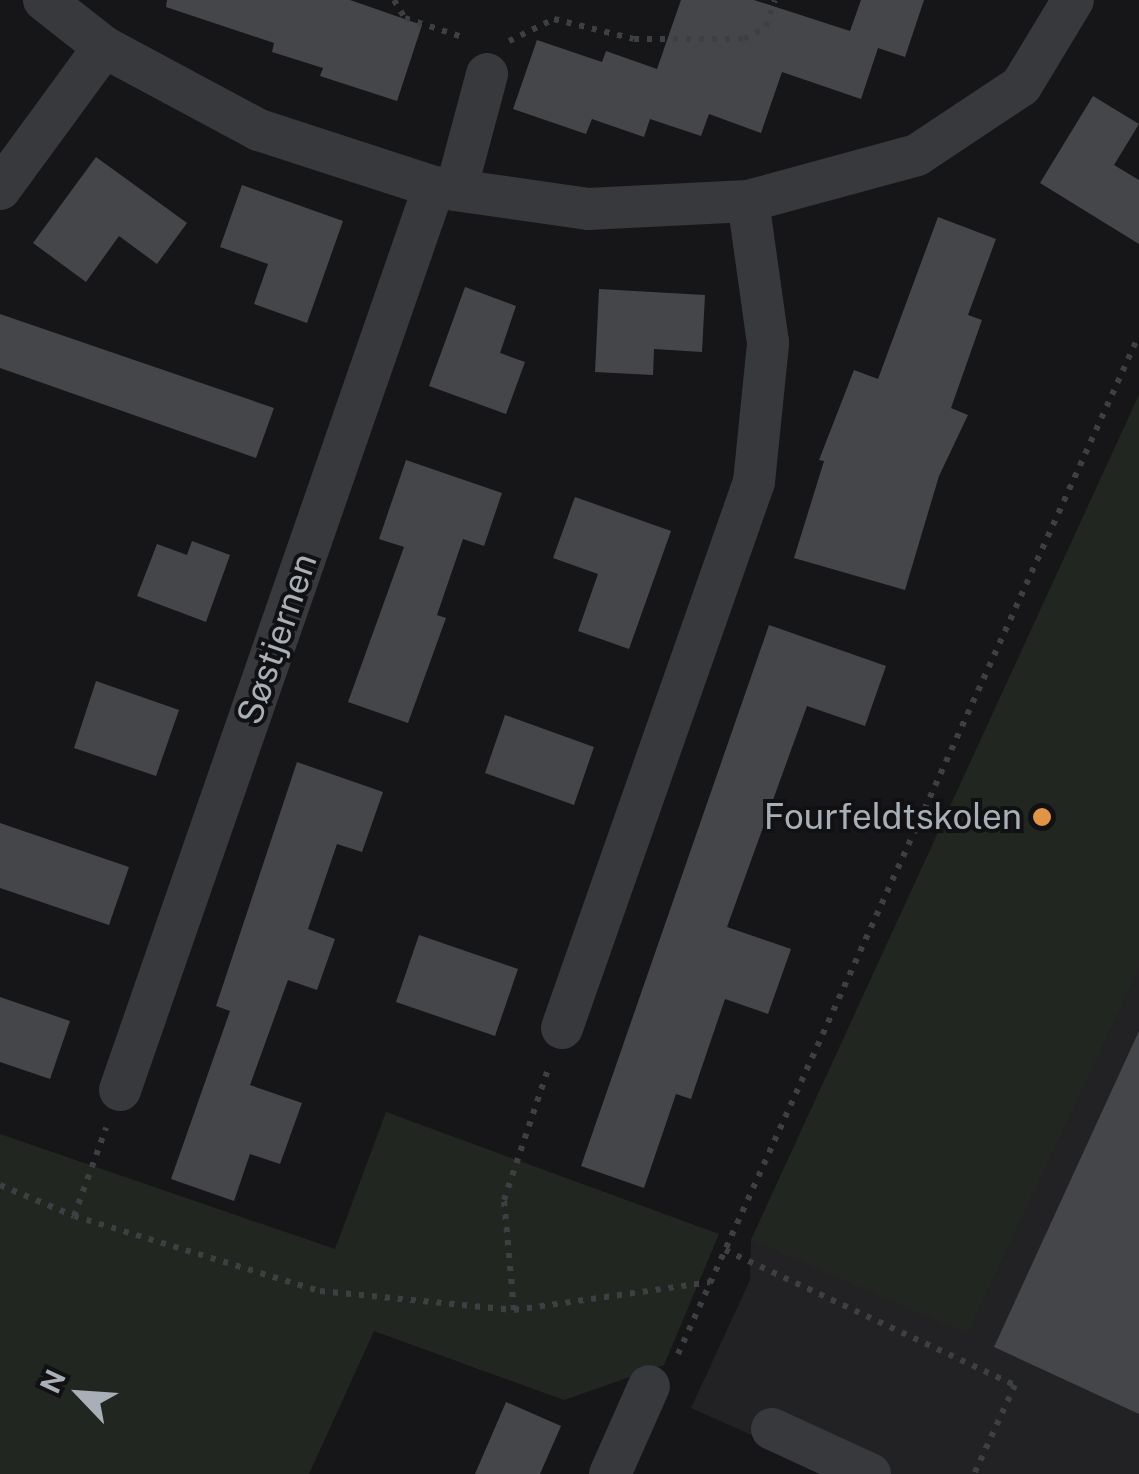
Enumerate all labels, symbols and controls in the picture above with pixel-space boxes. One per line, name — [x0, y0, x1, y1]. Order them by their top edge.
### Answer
street label: Søstjernen — [228, 548, 326, 730]
place label: Fourfeldtskolen — [764, 796, 1022, 838]
marker: Fourfeldtskolen — [1031, 806, 1053, 828]
north arrow — [30, 1344, 130, 1444]
text: N — [33, 1364, 72, 1398]

